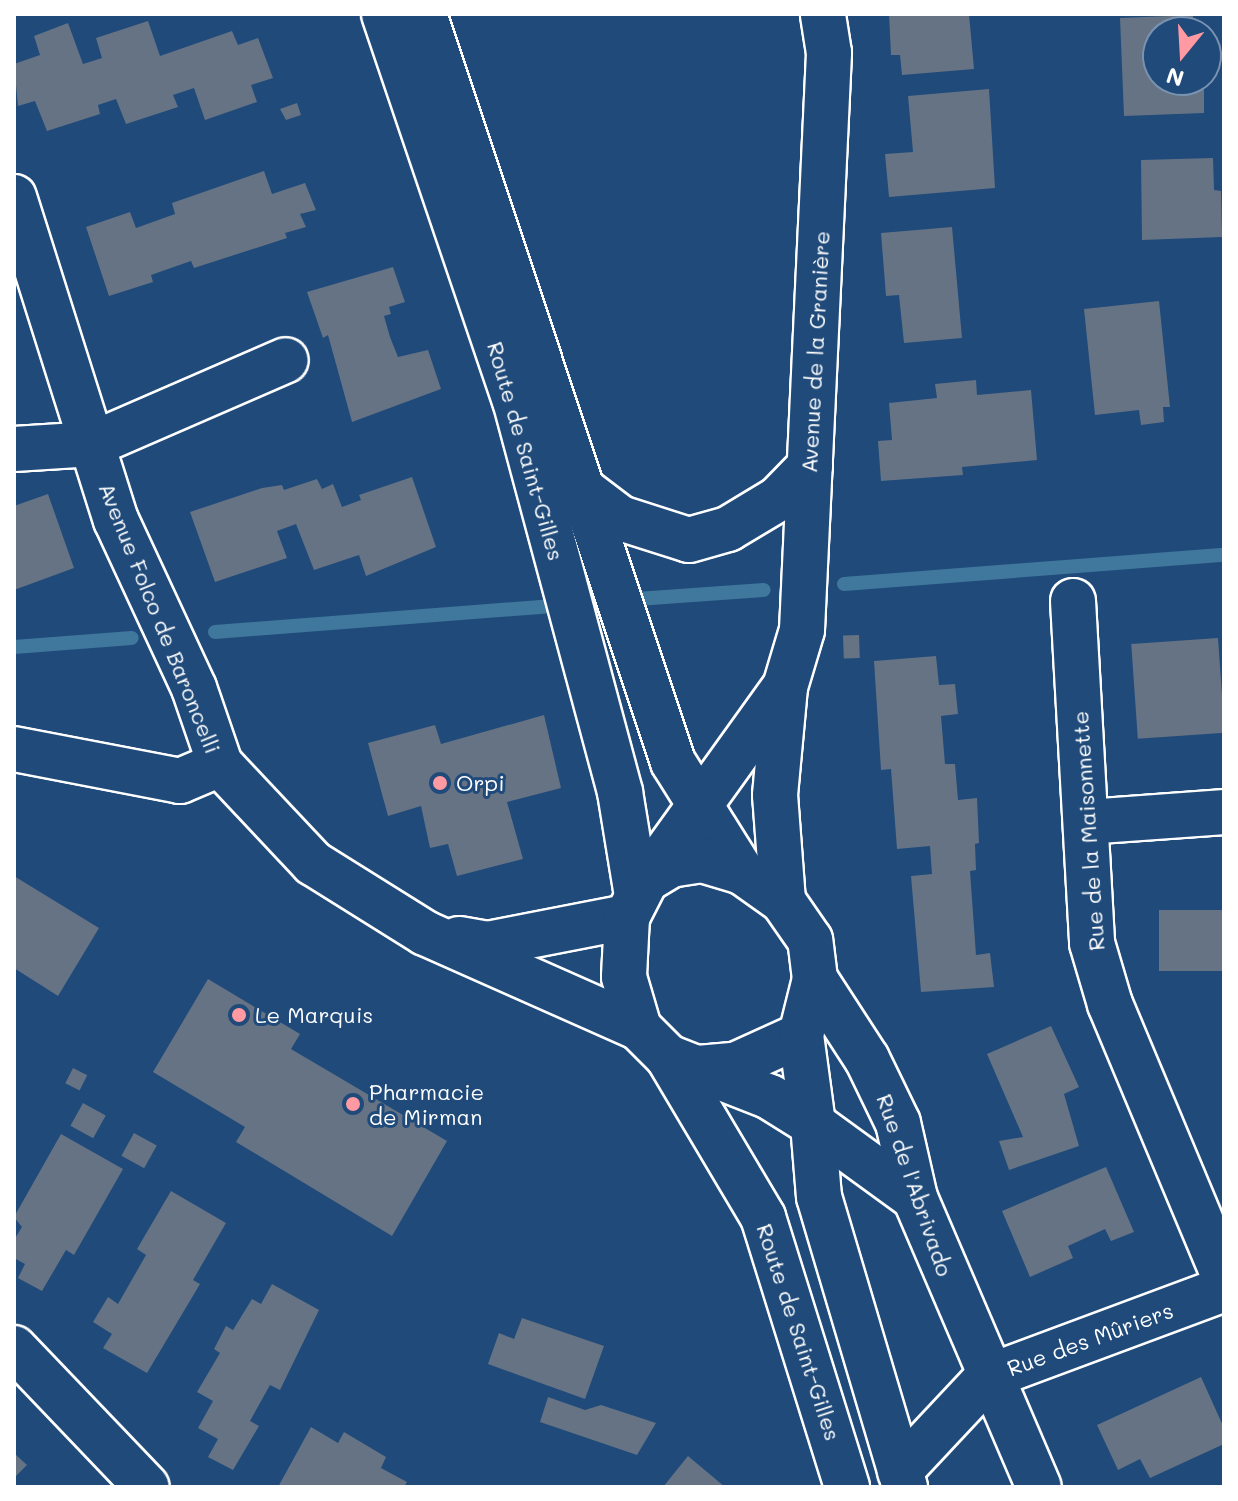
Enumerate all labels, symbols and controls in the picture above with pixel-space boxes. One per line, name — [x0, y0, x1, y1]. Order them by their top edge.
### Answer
north arrow — [1142, 16, 1222, 96]
text: N — [1163, 61, 1187, 94]
street label: Avenue de la Granière — [795, 230, 835, 474]
street label: Route de Saint-Gilles — [482, 339, 570, 563]
street label: Avenue Folco de Baroncelli — [94, 479, 226, 757]
street label: Rue de la Maisonnette — [1066, 710, 1110, 952]
place label: Orpi — [456, 770, 505, 796]
marker: Orpi — [431, 774, 449, 792]
place label: Le Marquis — [255, 1002, 373, 1028]
marker: Le Marquis — [230, 1006, 248, 1024]
place label: Pharmacie de Mirman — [369, 1078, 484, 1130]
street label: Rue de l'Abrivado — [871, 1090, 959, 1280]
marker: Pharmacie de Mirman — [344, 1095, 362, 1113]
street label: Route de Saint-Gilles — [751, 1220, 847, 1444]
street label: Rue des Mûriers — [1003, 1297, 1177, 1381]

